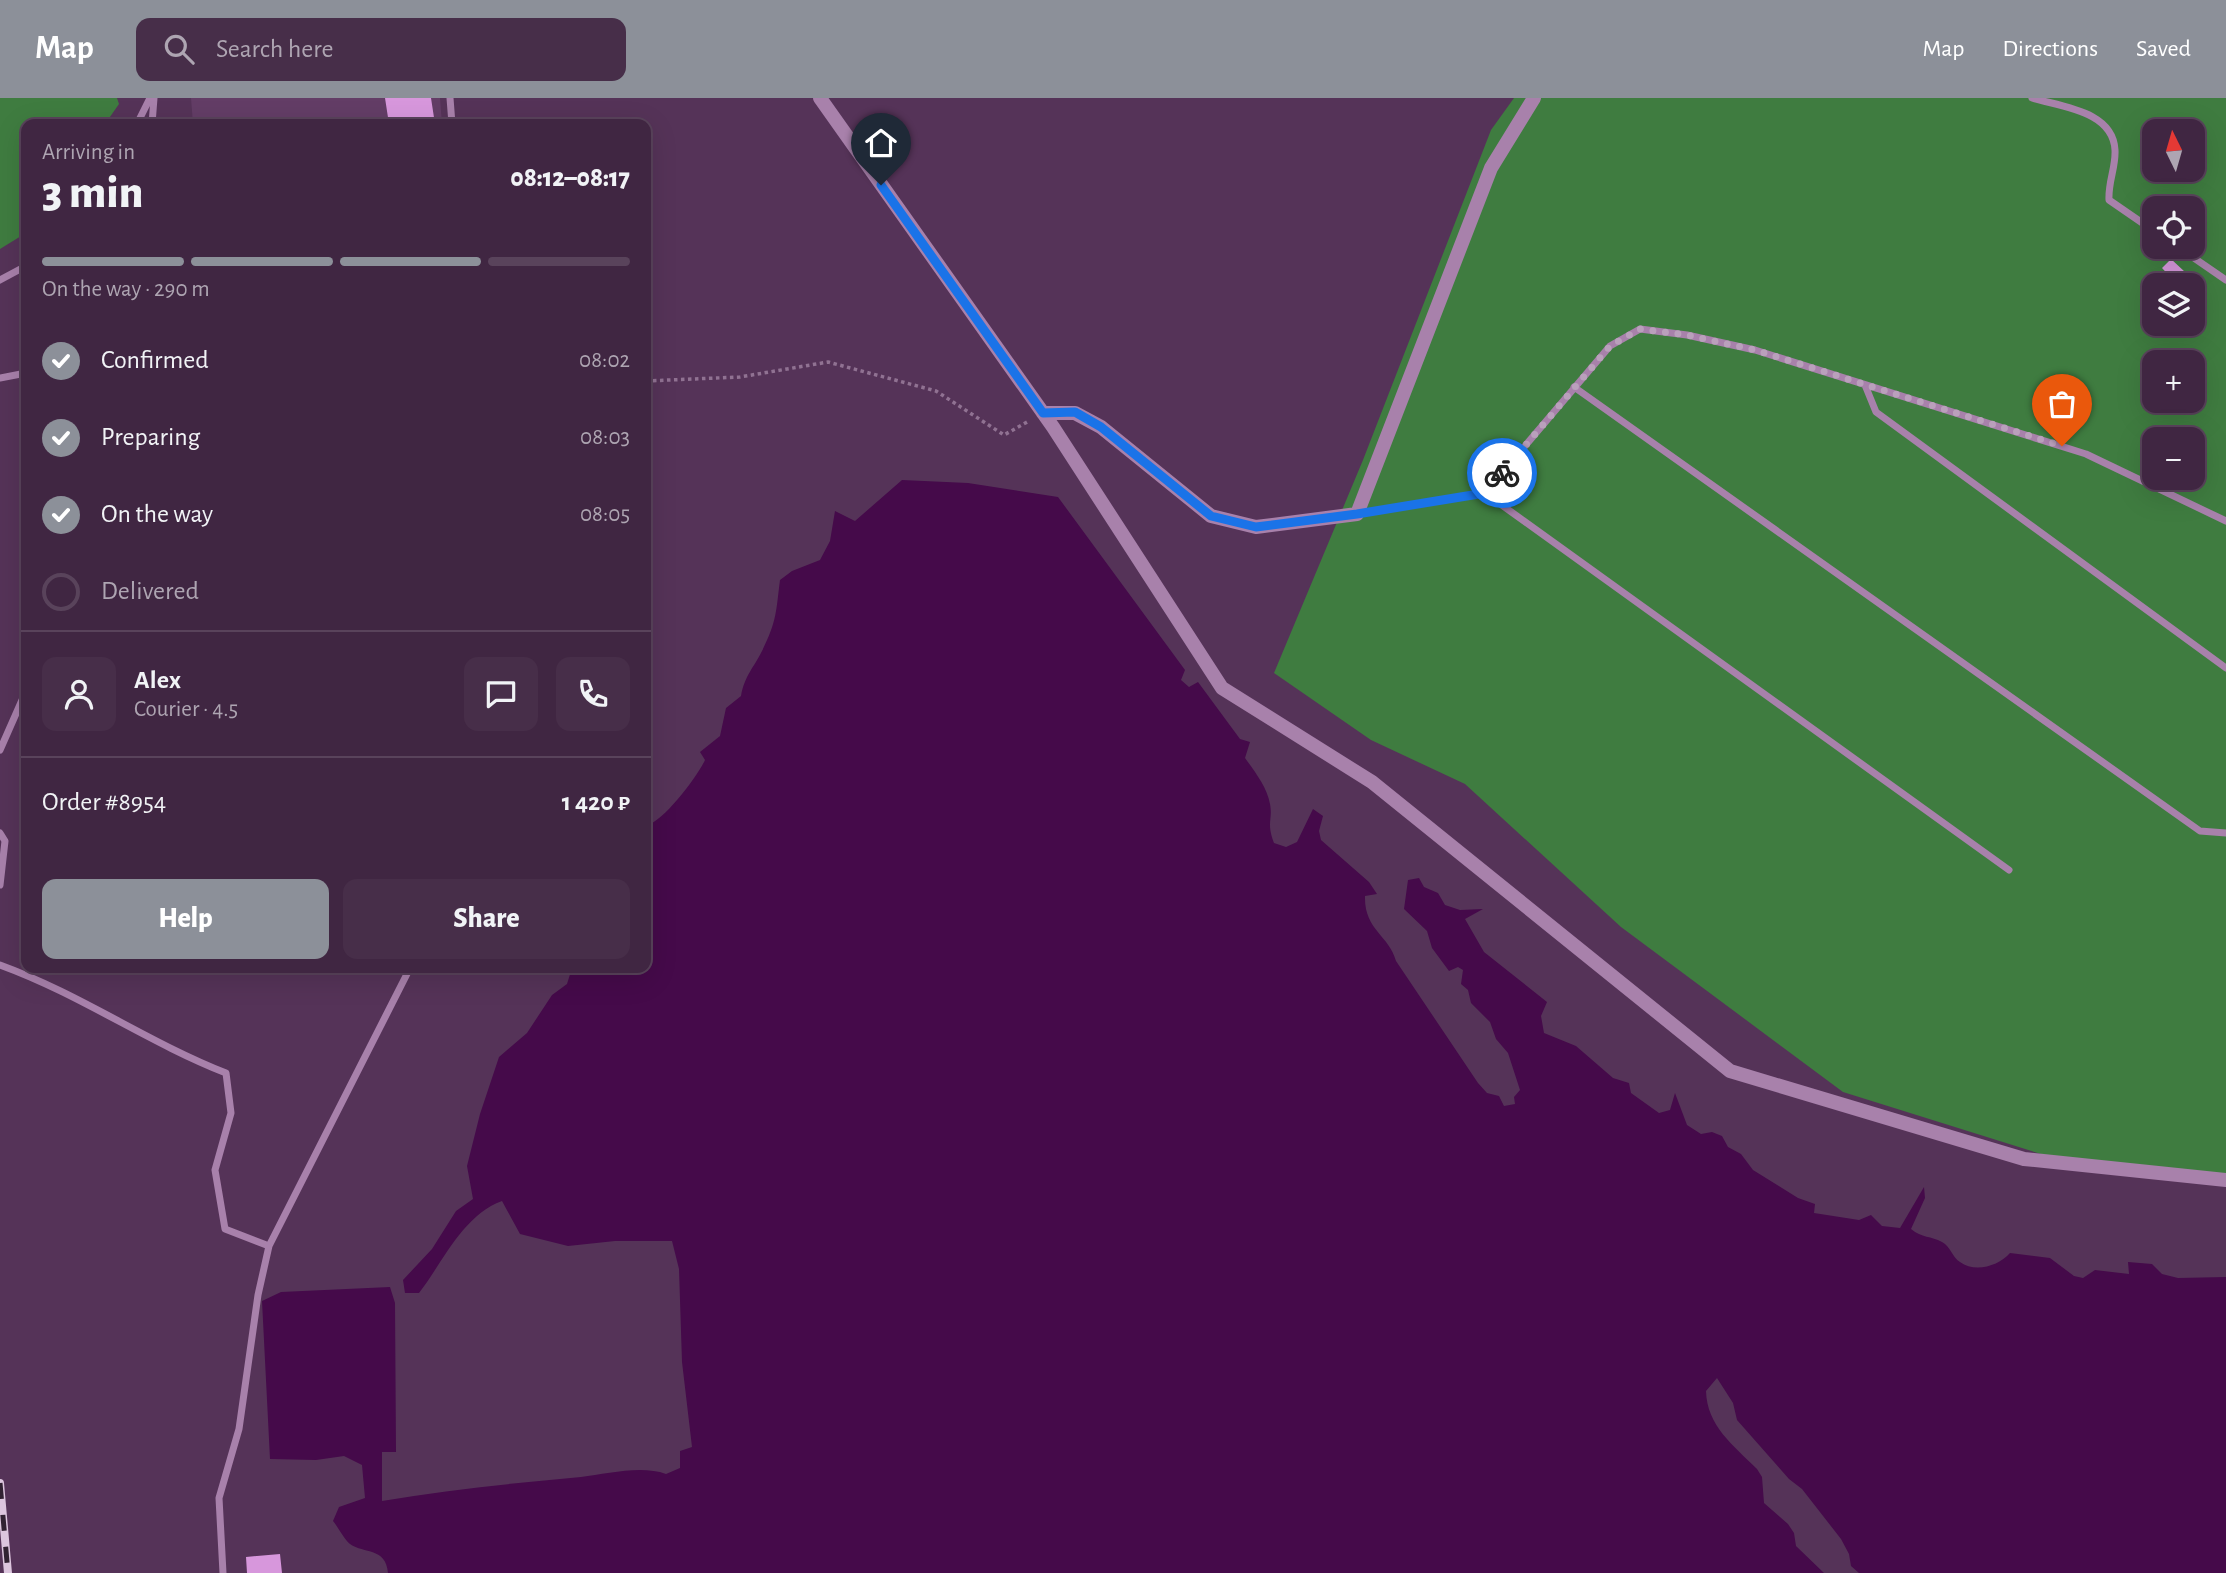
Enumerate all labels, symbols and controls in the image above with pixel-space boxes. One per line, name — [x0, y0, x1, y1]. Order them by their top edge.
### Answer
search box — [136, 18, 626, 81]
icon: search — [160, 30, 198, 68]
text: Map — [35, 32, 94, 65]
text: Search here — [216, 36, 334, 62]
text: Map — [1922, 37, 1964, 61]
text: Directions — [2002, 37, 2098, 61]
text: Saved — [2136, 37, 2191, 61]
pin — [851, 113, 911, 185]
north arrow — [2142, 119, 2205, 182]
map controls — [2142, 119, 2205, 490]
icon: home — [862, 124, 900, 162]
text: Arriving in — [42, 141, 135, 164]
text: 08:12–08:17 — [510, 165, 630, 191]
text: 3 min — [42, 170, 143, 216]
button: locate — [2142, 196, 2205, 259]
button: layers — [2142, 273, 2205, 336]
text: On the way · 290 m — [42, 278, 210, 301]
icon: check — [42, 342, 80, 380]
text: Confirmed — [101, 347, 209, 373]
text: 08:02 — [579, 349, 630, 372]
button: + — [2142, 350, 2205, 413]
pin — [2032, 374, 2092, 446]
icon: bag — [2043, 385, 2081, 423]
icon: check — [42, 419, 80, 457]
text: Preparing — [101, 424, 200, 450]
text: 08:03 — [580, 426, 630, 449]
button: − — [2142, 427, 2205, 490]
courier — [1467, 438, 1537, 508]
icon: bike — [1483, 454, 1521, 492]
icon: check — [42, 496, 80, 534]
text: On the way — [101, 501, 213, 527]
text: 08:05 — [580, 503, 630, 526]
text: Delivered — [101, 578, 199, 604]
button: person — [42, 657, 116, 731]
button: chat — [464, 657, 538, 731]
button: phone — [556, 657, 630, 731]
text: Alex — [134, 667, 181, 693]
text: Courier · 4.5 — [134, 698, 238, 721]
text: Order #8954 — [42, 789, 166, 815]
text: 1 420 ₽ — [562, 789, 630, 815]
button: Help — [42, 879, 329, 959]
button: Share — [343, 879, 630, 959]

